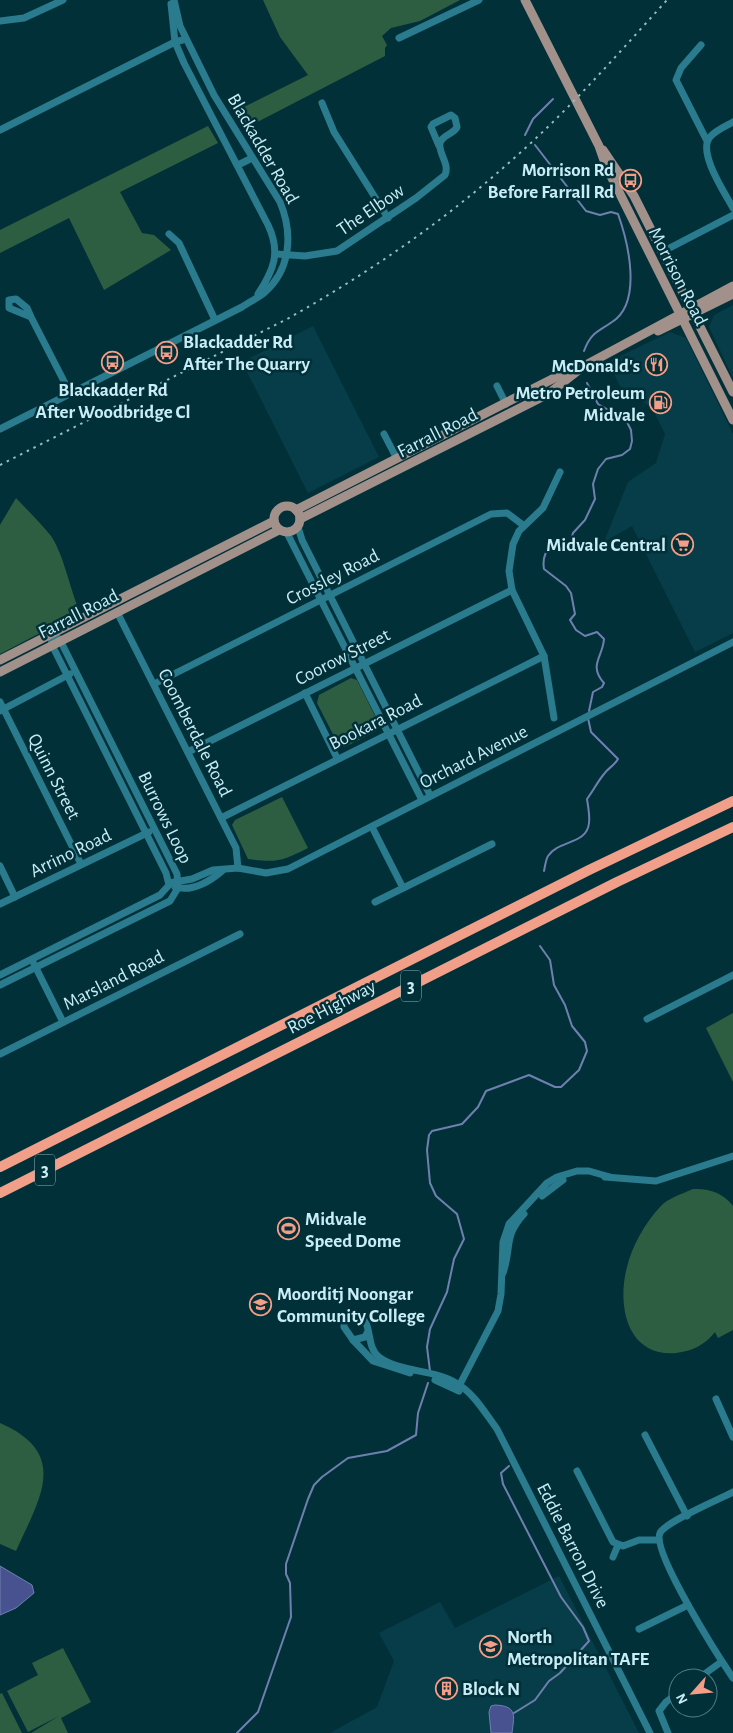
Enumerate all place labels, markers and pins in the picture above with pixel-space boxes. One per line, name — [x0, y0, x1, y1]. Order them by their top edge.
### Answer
place label: Morrison Rd Before Farrall Rd — [488, 161, 614, 202]
bus stop icon: Morrison Rd Before Farrall Rd — [618, 168, 642, 192]
place label: Blackadder Rd After The Quarry — [183, 333, 311, 374]
bus stop icon: Blackadder Rd After The Quarry — [155, 340, 179, 364]
bus stop icon: Blackadder Rd After Woodbridge Cl — [101, 351, 125, 375]
restaurant icon: McDonald's — [644, 353, 668, 377]
place label: McDonald's — [551, 357, 640, 376]
place label: Blackadder Rd After Woodbridge Cl — [36, 381, 190, 422]
place label: Metro Petroleum Midvale — [515, 384, 645, 425]
fuel station icon: Metro Petroleum Midvale — [649, 391, 673, 415]
supermarket icon: Midvale Central — [670, 532, 694, 556]
place label: Midvale Central — [546, 536, 666, 555]
place label: Midvale Speed Dome — [305, 1210, 401, 1251]
sports icon: Midvale Speed Dome — [277, 1217, 301, 1241]
place label: Moorditj Noongar Community College — [277, 1285, 425, 1326]
school or university icon: Moorditj Noongar Community College — [249, 1292, 273, 1316]
place label: North Metropolitan TAFE — [507, 1628, 649, 1669]
school or university icon: North Metropolitan TAFE — [479, 1635, 503, 1659]
building icon: Block N — [434, 1676, 458, 1700]
place label: Block N — [462, 1680, 520, 1699]

